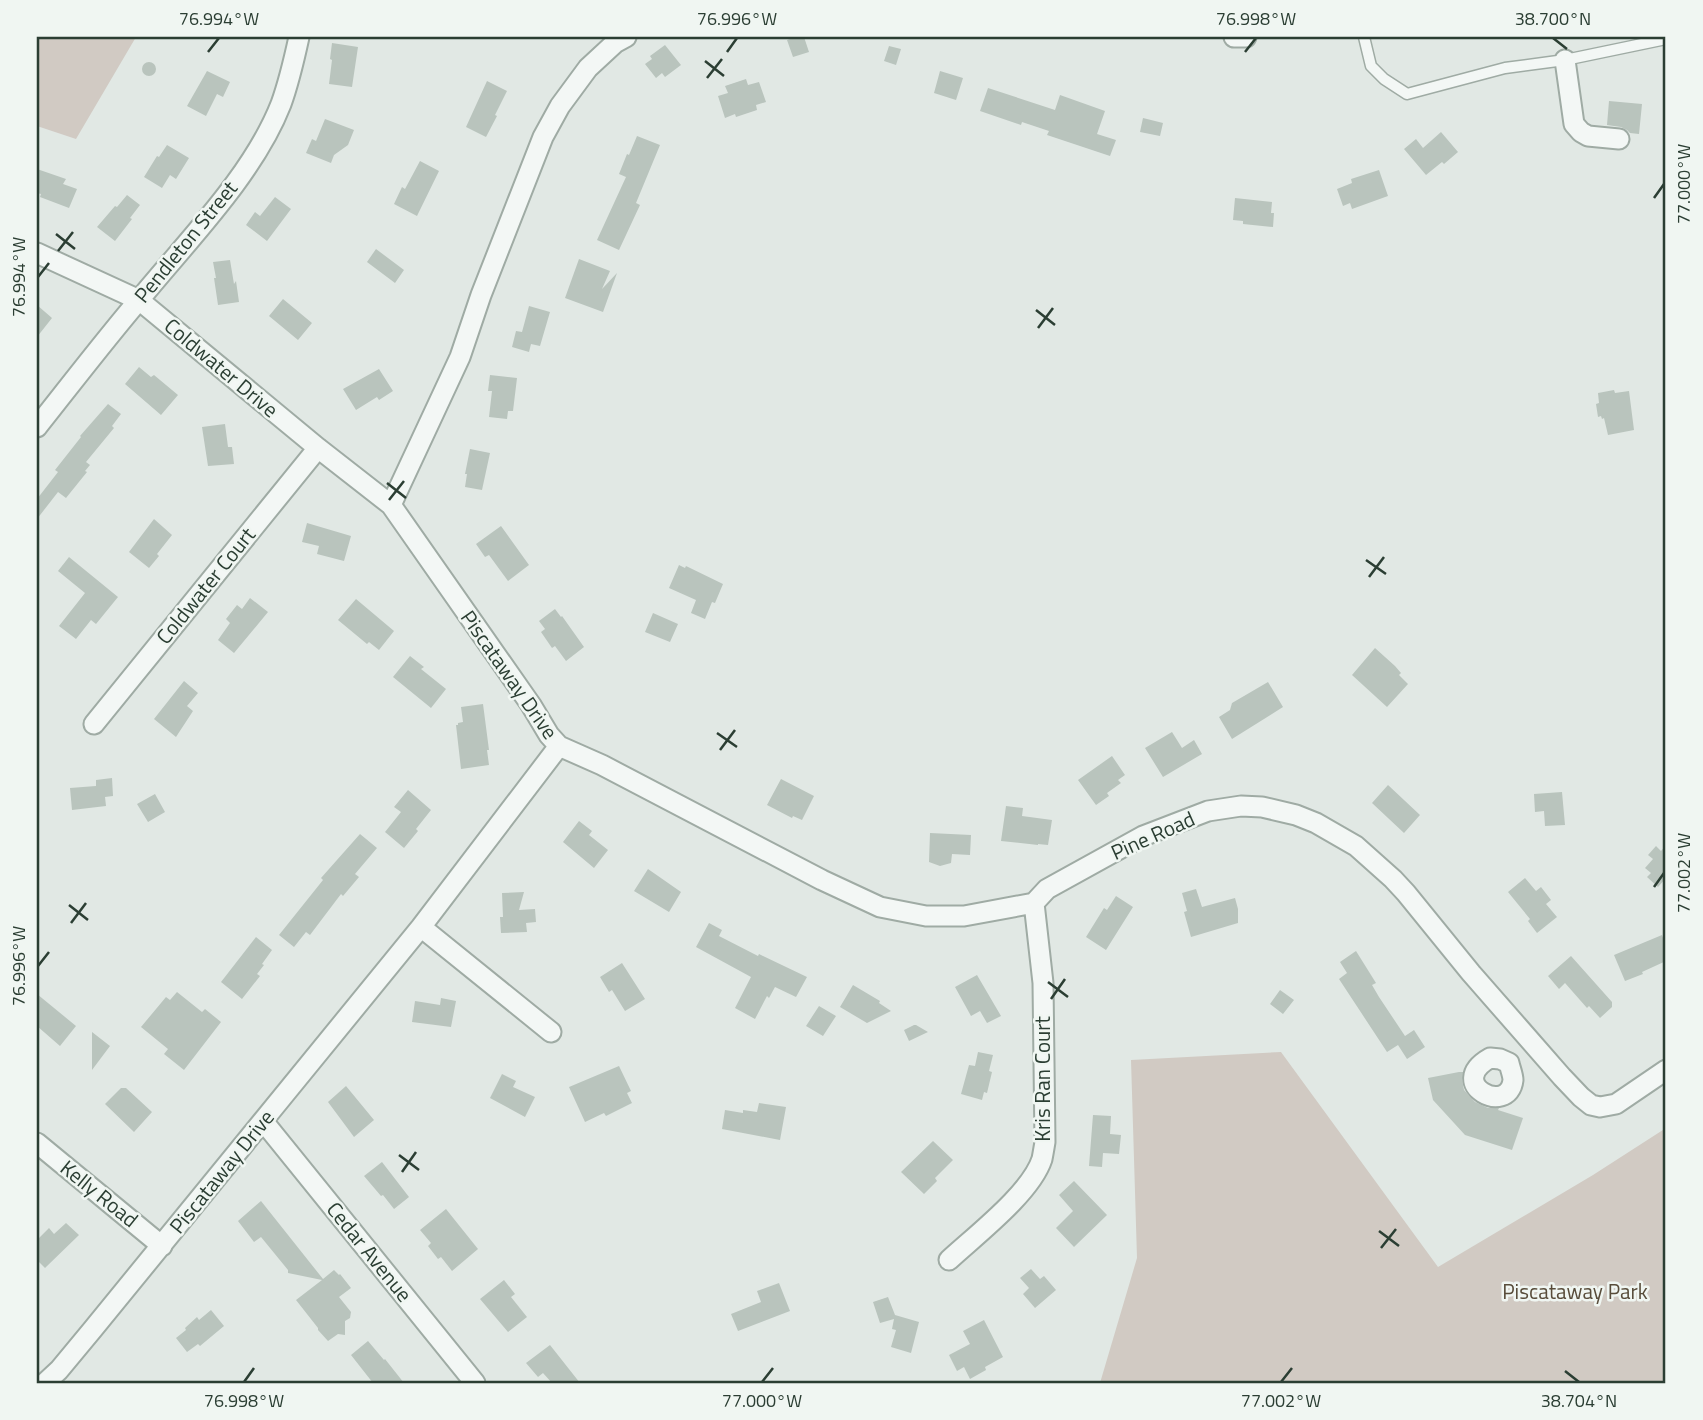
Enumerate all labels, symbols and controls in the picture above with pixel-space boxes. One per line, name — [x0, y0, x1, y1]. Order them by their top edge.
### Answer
text: 76.994°W — [179, 5, 259, 32]
text: 76.996°W — [697, 5, 777, 32]
text: 76.998°W — [1216, 5, 1296, 32]
text: 38.700°N — [1515, 5, 1591, 32]
text: 77.000°W — [1670, 144, 1697, 224]
street label: Pendleton Street — [126, 173, 245, 309]
text: 76.994°W — [5, 237, 32, 317]
street label: Coldwater Drive — [158, 310, 286, 425]
street label: Coldwater Court — [148, 519, 263, 651]
street label: Piscataway Drive — [453, 603, 566, 746]
street label: Pine Road — [1105, 802, 1200, 868]
text: 77.002°W — [1670, 833, 1697, 913]
text: 76.996°W — [5, 926, 32, 1006]
street label: Kris Ran Court — [1026, 1016, 1058, 1142]
street label: Piscataway Drive — [161, 1102, 281, 1240]
street label: Kelly Road — [54, 1152, 146, 1235]
street label: Cedar Avenue — [319, 1194, 420, 1308]
park label: Piscataway Park — [1502, 1275, 1648, 1307]
text: 76.998°W — [204, 1387, 284, 1414]
text: 77.000°W — [722, 1387, 802, 1414]
text: 77.002°W — [1241, 1387, 1321, 1414]
text: 38.704°N — [1541, 1387, 1617, 1414]

